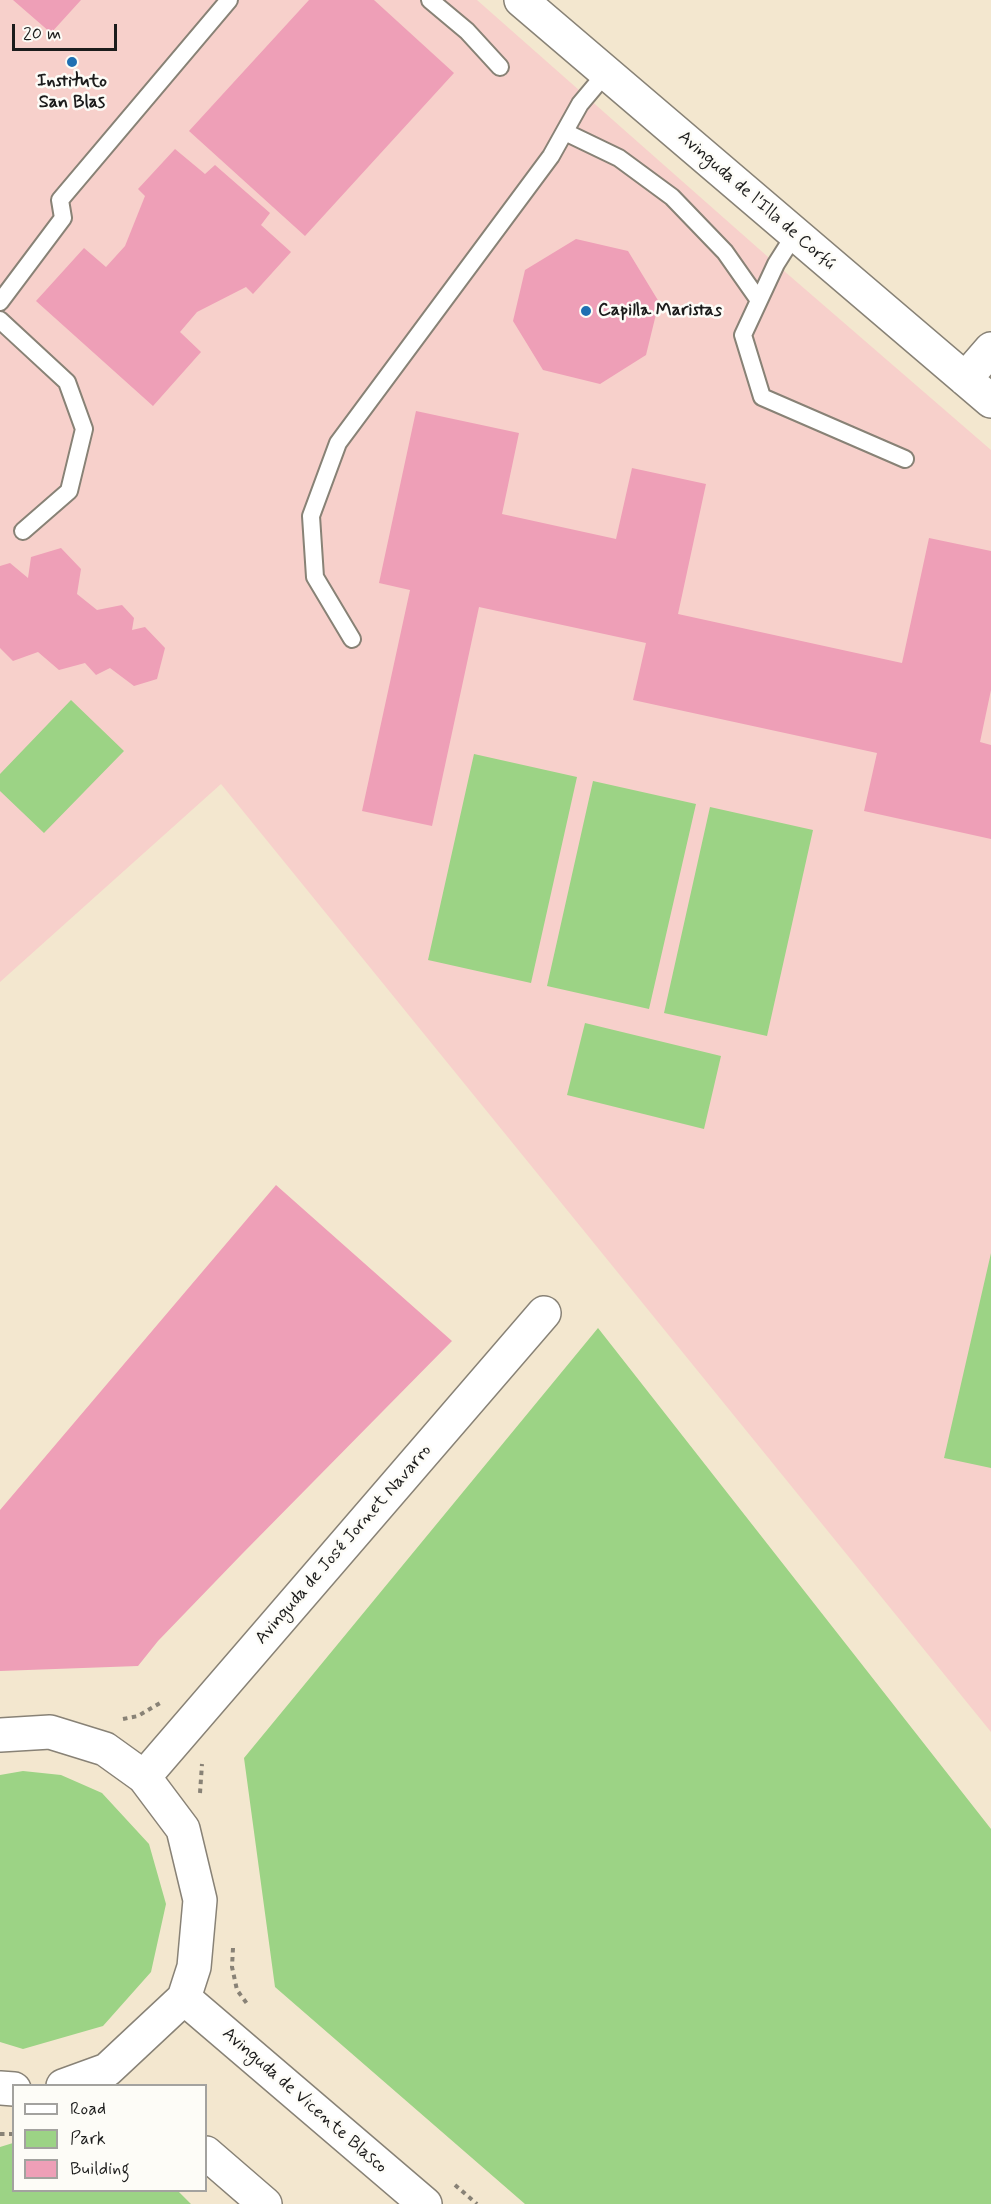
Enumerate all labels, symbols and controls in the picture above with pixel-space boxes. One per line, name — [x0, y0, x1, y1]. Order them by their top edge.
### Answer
scale bar — [15, 12, 120, 50]
text: 20 m — [23, 22, 61, 46]
marker: Instituto San Blas — [65, 55, 79, 69]
place label: Instituto San Blas — [37, 71, 107, 113]
street label: Avinguda de l'Illa de Corfú — [673, 127, 839, 275]
place label: Capilla Maristas — [598, 300, 722, 322]
marker: Capilla Maristas — [579, 304, 593, 318]
street label: Avinguda de José Jornet Navarro — [251, 1441, 437, 1649]
street label: Avinguda de Vicente Blasco — [217, 2023, 391, 2179]
legend — [12, 2084, 207, 2192]
text: Road — [70, 2097, 106, 2121]
text: Park — [70, 2127, 106, 2151]
text: Building — [70, 2157, 130, 2181]

